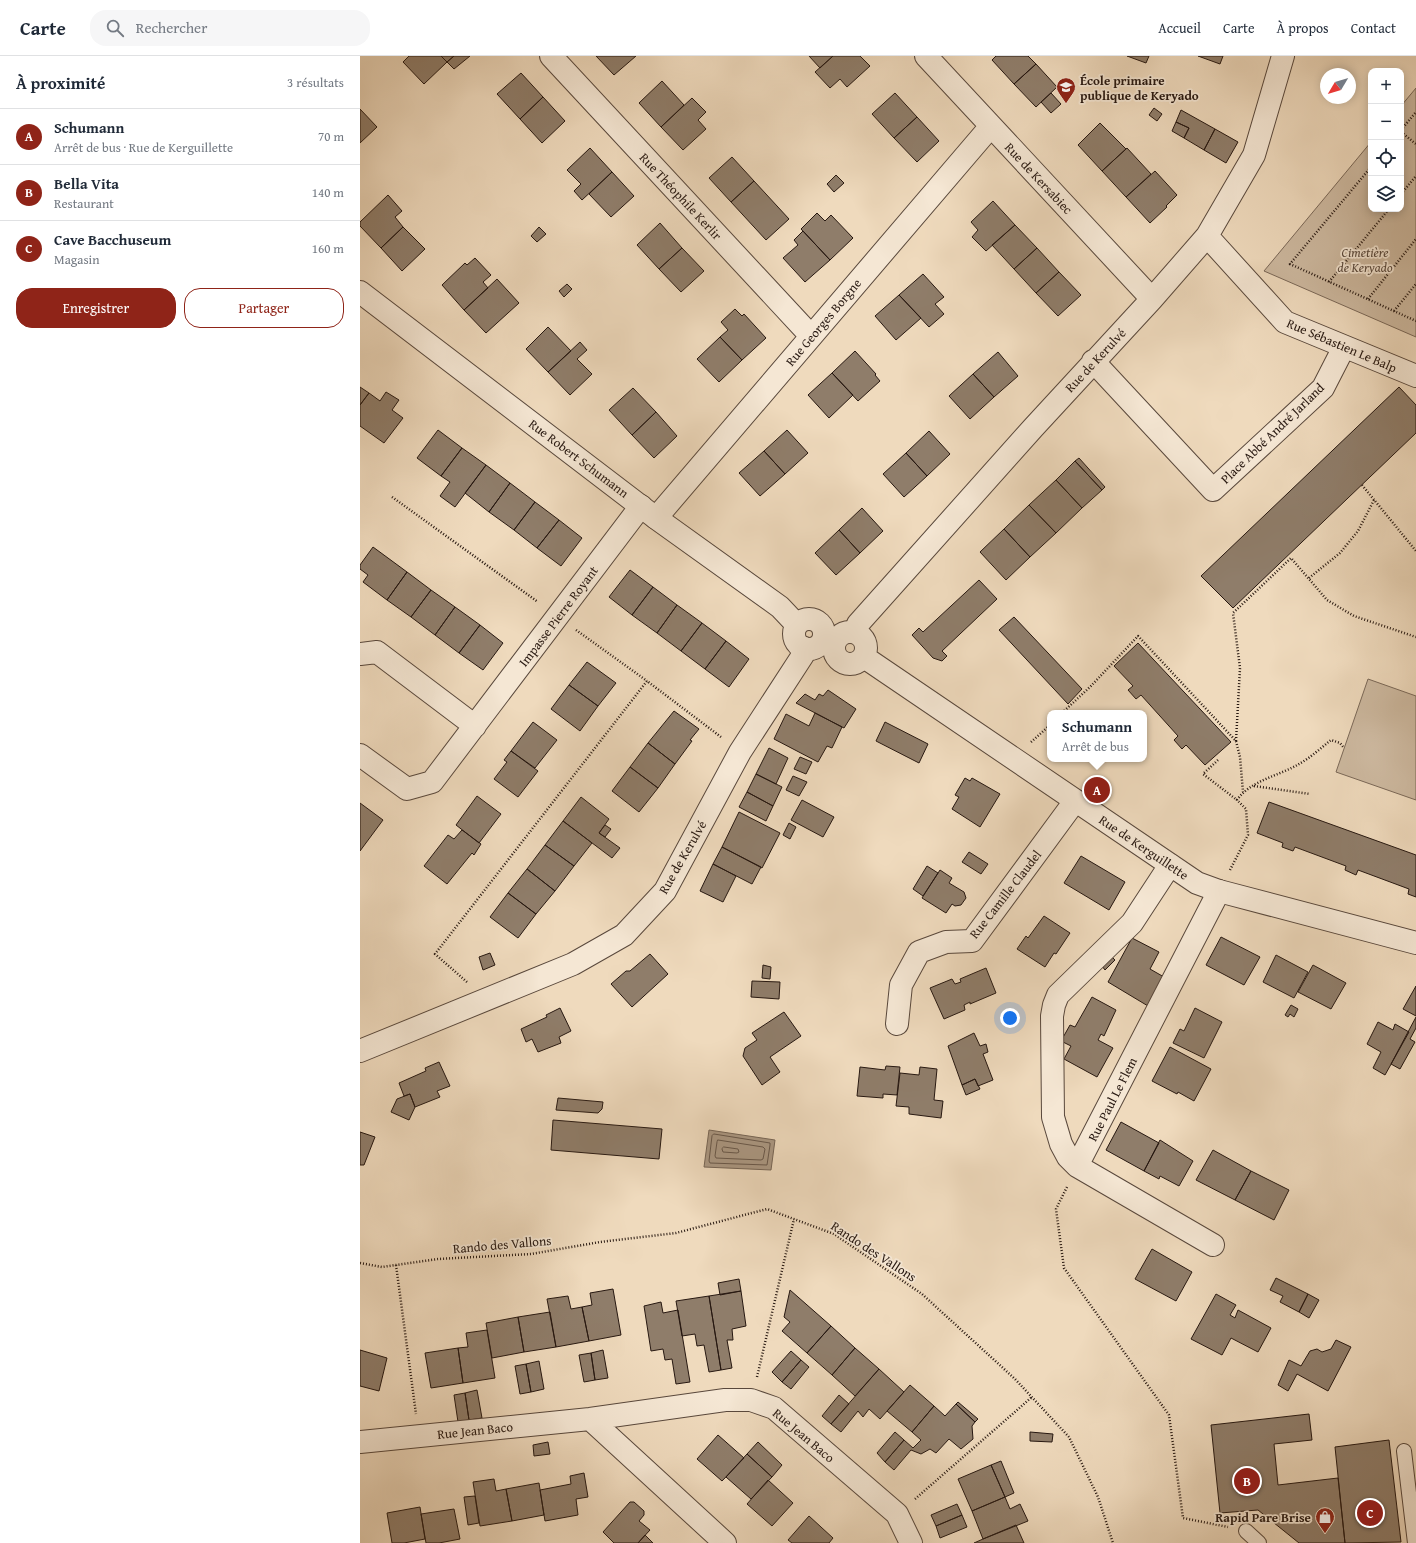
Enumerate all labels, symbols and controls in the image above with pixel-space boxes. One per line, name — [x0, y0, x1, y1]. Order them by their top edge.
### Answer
search box — [90, 10, 370, 46]
text: Carte — [20, 14, 66, 42]
icon: search — [104, 17, 126, 39]
text: Rechercher — [136, 17, 207, 38]
text: Accueil — [1158, 18, 1201, 38]
text: Carte — [1223, 18, 1255, 38]
text: À propos — [1277, 18, 1329, 38]
text: Contact — [1351, 18, 1396, 38]
north arrow — [1320, 68, 1356, 104]
map controls — [1368, 68, 1404, 212]
button: + — [1368, 68, 1404, 104]
text: À proximité — [16, 70, 105, 95]
place label: École primaire publique de Keryado — [1080, 71, 1199, 105]
text: 3 résultats — [287, 73, 344, 92]
school or university icon: École primaire publique de Keryado — [1055, 76, 1077, 104]
button: − — [1368, 104, 1404, 140]
text: Schumann — [54, 117, 124, 138]
text: A — [25, 127, 33, 146]
text: 70 m — [318, 127, 344, 146]
text: Arrêt de bus · Rue de Kerguillette — [54, 138, 233, 157]
street label: Rue de Kersabiec — [1000, 138, 1077, 219]
button: locate — [1368, 140, 1404, 176]
street label: Rue Théophile Kerlir — [635, 148, 727, 245]
text: Bella Vita — [54, 173, 119, 194]
button: layers — [1368, 176, 1404, 212]
text: B — [25, 183, 33, 202]
text: 140 m — [312, 183, 344, 202]
text: Restaurant — [54, 194, 114, 213]
text: Cave Bacchuseum — [54, 229, 171, 250]
text: C — [25, 239, 33, 258]
text: 160 m — [312, 239, 344, 258]
park label: Cimetière de Keryado — [1337, 243, 1393, 277]
text: Magasin — [54, 250, 100, 269]
street label: Rue Georges Borgne — [781, 274, 866, 370]
button: Enregistrer — [16, 288, 176, 328]
button: Partager — [184, 288, 344, 328]
street label: Rue Sébastien Le Balp — [1284, 314, 1400, 377]
street label: Rue de Kerulvé — [1061, 324, 1130, 397]
street label: Place Abbé André Jarland — [1216, 379, 1329, 488]
street label: Rue Robert Schumann — [525, 414, 633, 503]
street label: Impasse Pierre Royant — [514, 562, 603, 671]
popup — [1047, 710, 1147, 762]
text: Schumann — [1062, 716, 1132, 737]
text: Arrêt de bus — [1062, 737, 1129, 756]
pin: A — [1084, 775, 1110, 805]
street label: Rue de Kerguillette — [1095, 810, 1192, 884]
street label: Rue de Kerulvé — [654, 817, 711, 897]
street label: Rue Camille Claudel — [965, 846, 1046, 943]
your location — [1000, 1008, 1020, 1028]
street label: Rue Paul Le Flem — [1083, 1054, 1142, 1145]
street label: Rando des Vallons — [827, 1217, 920, 1286]
street label: Rando des Vallons — [452, 1231, 552, 1258]
street label: Rue Jean Baco — [768, 1404, 839, 1467]
street label: Rue Jean Baco — [436, 1417, 514, 1444]
pin: B — [1234, 1466, 1260, 1496]
pin: C — [1357, 1498, 1383, 1528]
shop icon: Rapid Pare Brise — [1314, 1506, 1336, 1534]
place label: Rapid Pare Brise — [1215, 1508, 1311, 1527]

